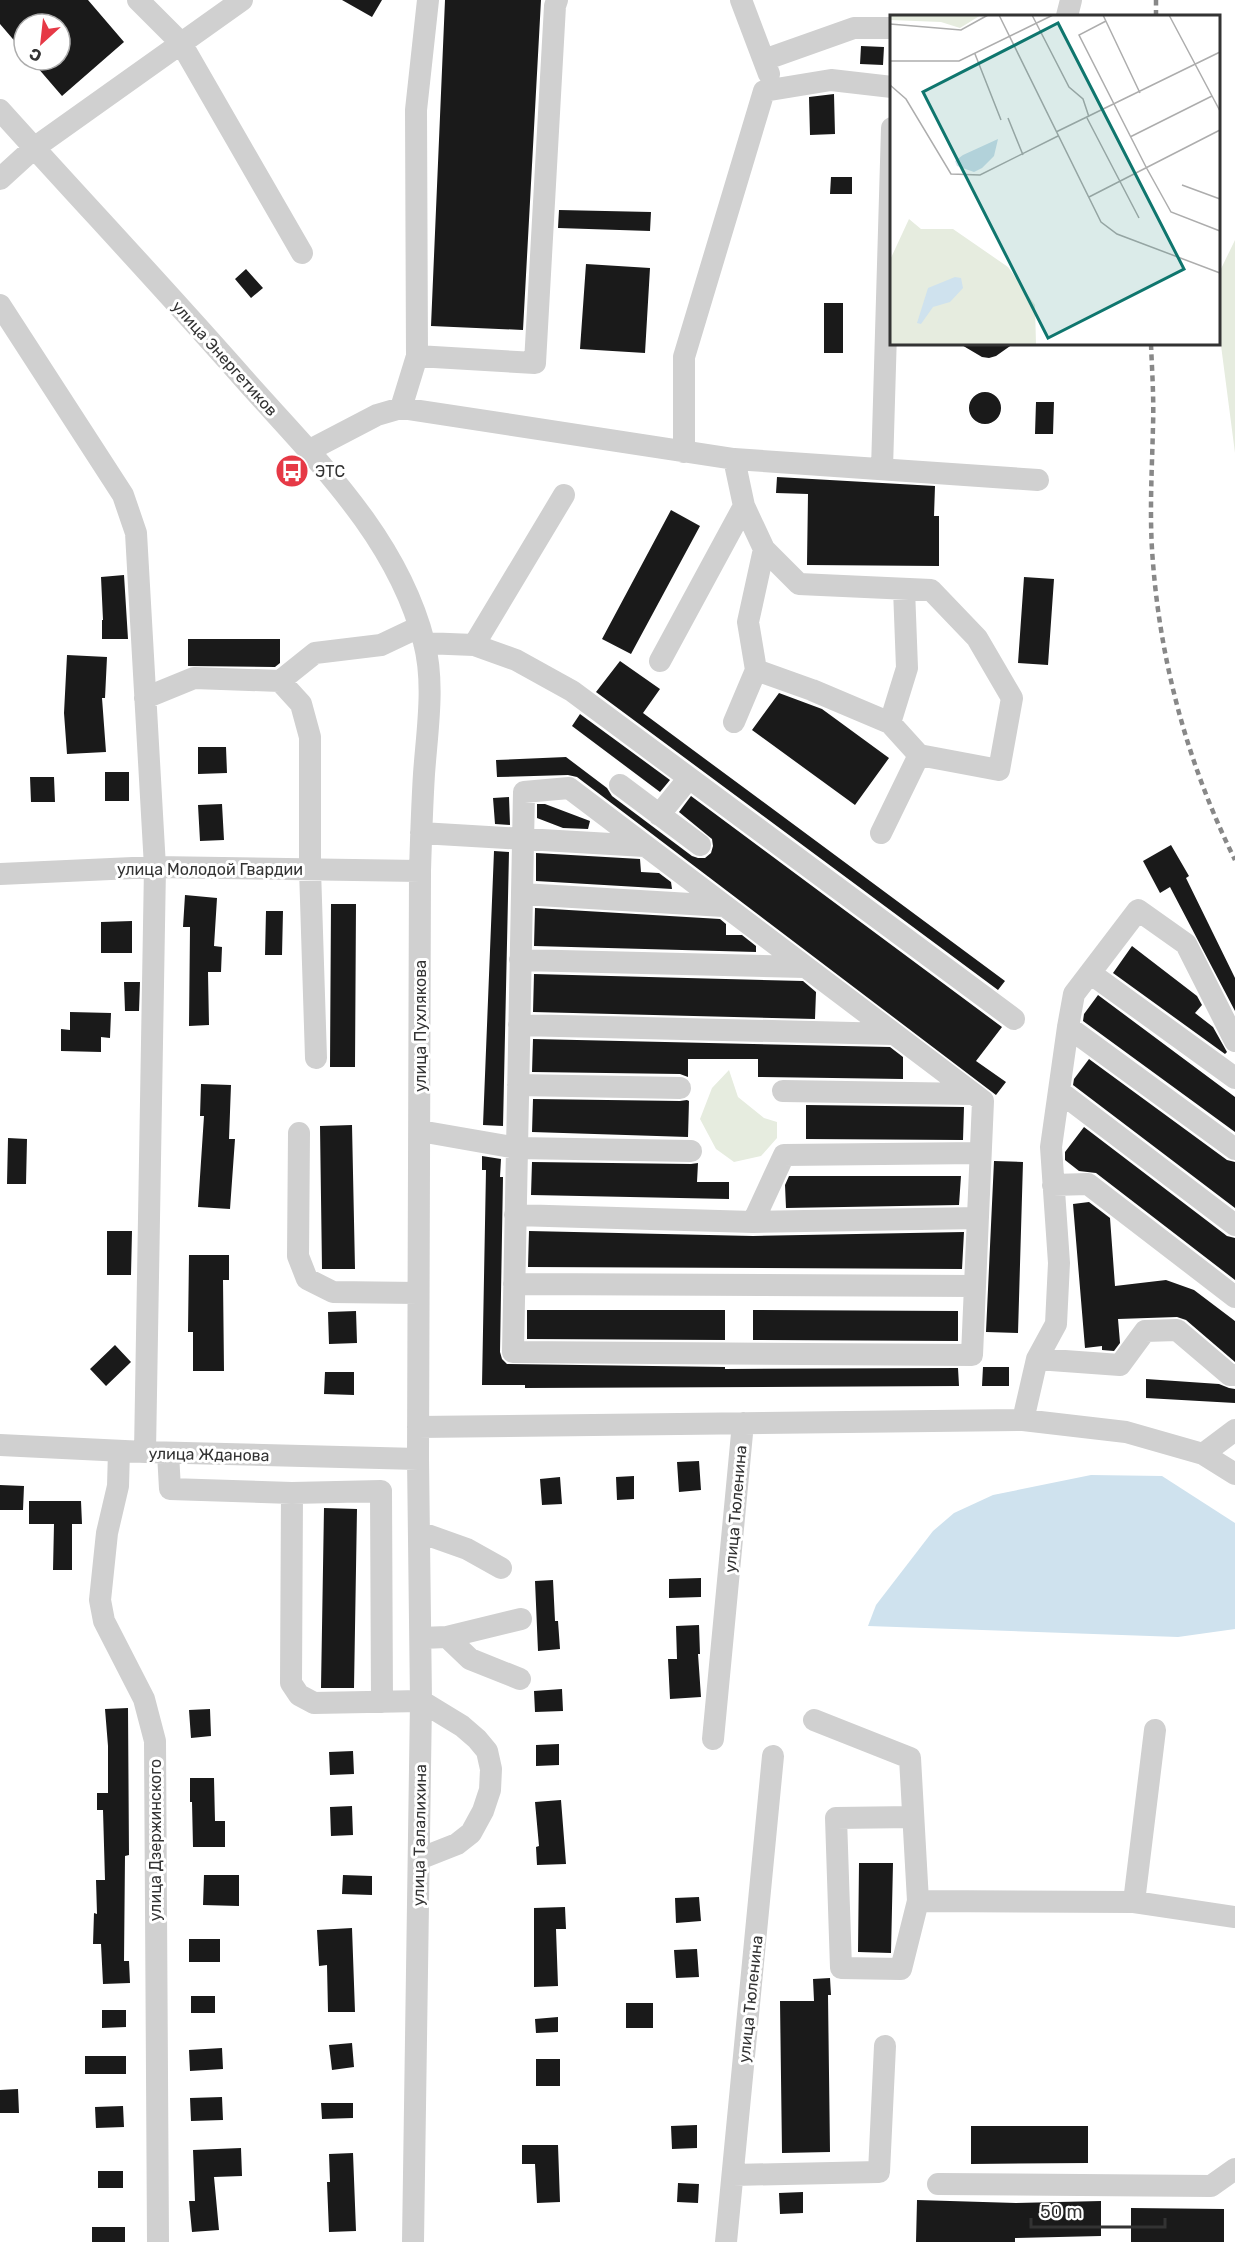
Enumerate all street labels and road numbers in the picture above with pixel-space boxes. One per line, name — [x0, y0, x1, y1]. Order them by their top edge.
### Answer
street label: улица Энергетиков — [168, 297, 281, 420]
street label: улица Молодой Гвардии — [117, 860, 303, 879]
street label: улица Пухлякова — [411, 960, 430, 1092]
street label: улица Жданова — [148, 1444, 270, 1465]
street label: улица Тюленина — [720, 1444, 751, 1574]
street label: улица Дзержинского — [146, 1759, 165, 1921]
street label: улица Талалихина — [409, 1764, 430, 1906]
street label: улица Тюленина — [734, 1934, 767, 2064]

